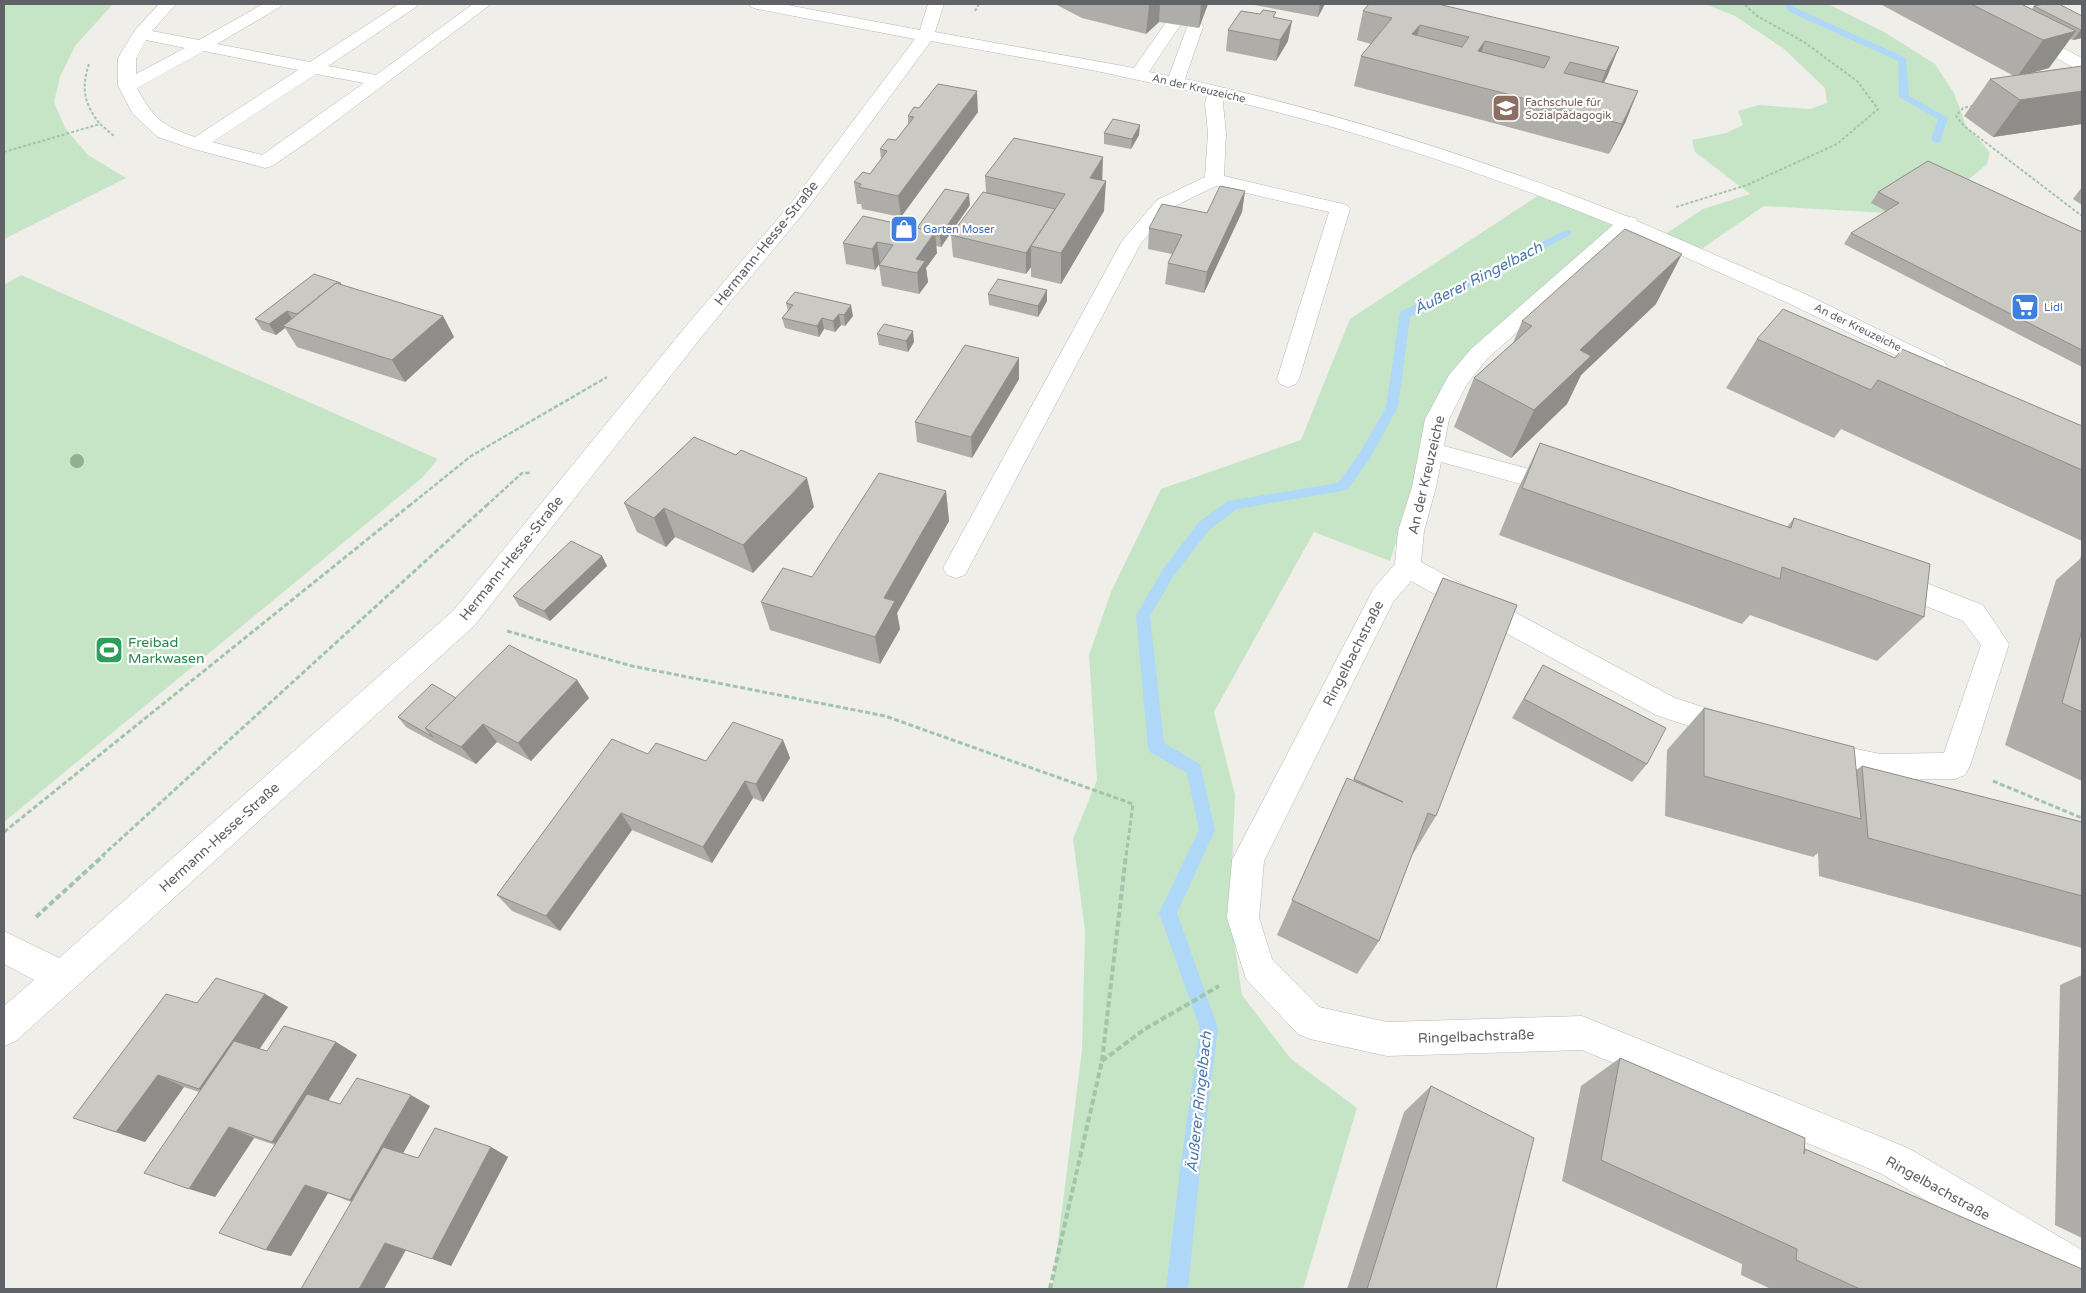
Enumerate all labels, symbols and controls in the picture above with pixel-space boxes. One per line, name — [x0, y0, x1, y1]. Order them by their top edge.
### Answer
street label: An der Kreuzeiche — [1151, 71, 1247, 106]
school or university icon: Fachschule für Sozialpädagogik — [1491, 93, 1521, 123]
place label: Fachschule für Sozialpädagogik — [1525, 96, 1611, 122]
street label: Hermann-Hesse-Straße — [711, 177, 822, 309]
shop icon: Garten Moser — [889, 214, 919, 244]
place label: Garten Moser — [923, 223, 995, 236]
water label: Äußerer Ringelbach — [1411, 237, 1546, 318]
supermarket icon: Lidl — [2010, 292, 2040, 322]
street label: An der Kreuzeiche — [1812, 301, 1904, 354]
place label: Lidl — [2044, 301, 2063, 314]
street label: An der Kreuzeiche — [1405, 414, 1448, 536]
street label: Hermann-Hesse-Straße — [456, 492, 567, 624]
street label: Ringelbachstraße — [1319, 597, 1388, 709]
place label: Freibad Markwasen — [128, 634, 204, 667]
sports icon: Freibad Markwasen — [94, 635, 124, 665]
street label: Hermann-Hesse-Straße — [156, 779, 283, 896]
street label: Ringelbachstraße — [1417, 1026, 1535, 1047]
water label: Äußerer Ringelbach — [1183, 1030, 1215, 1173]
street label: Ringelbachstraße — [1883, 1153, 1993, 1224]

